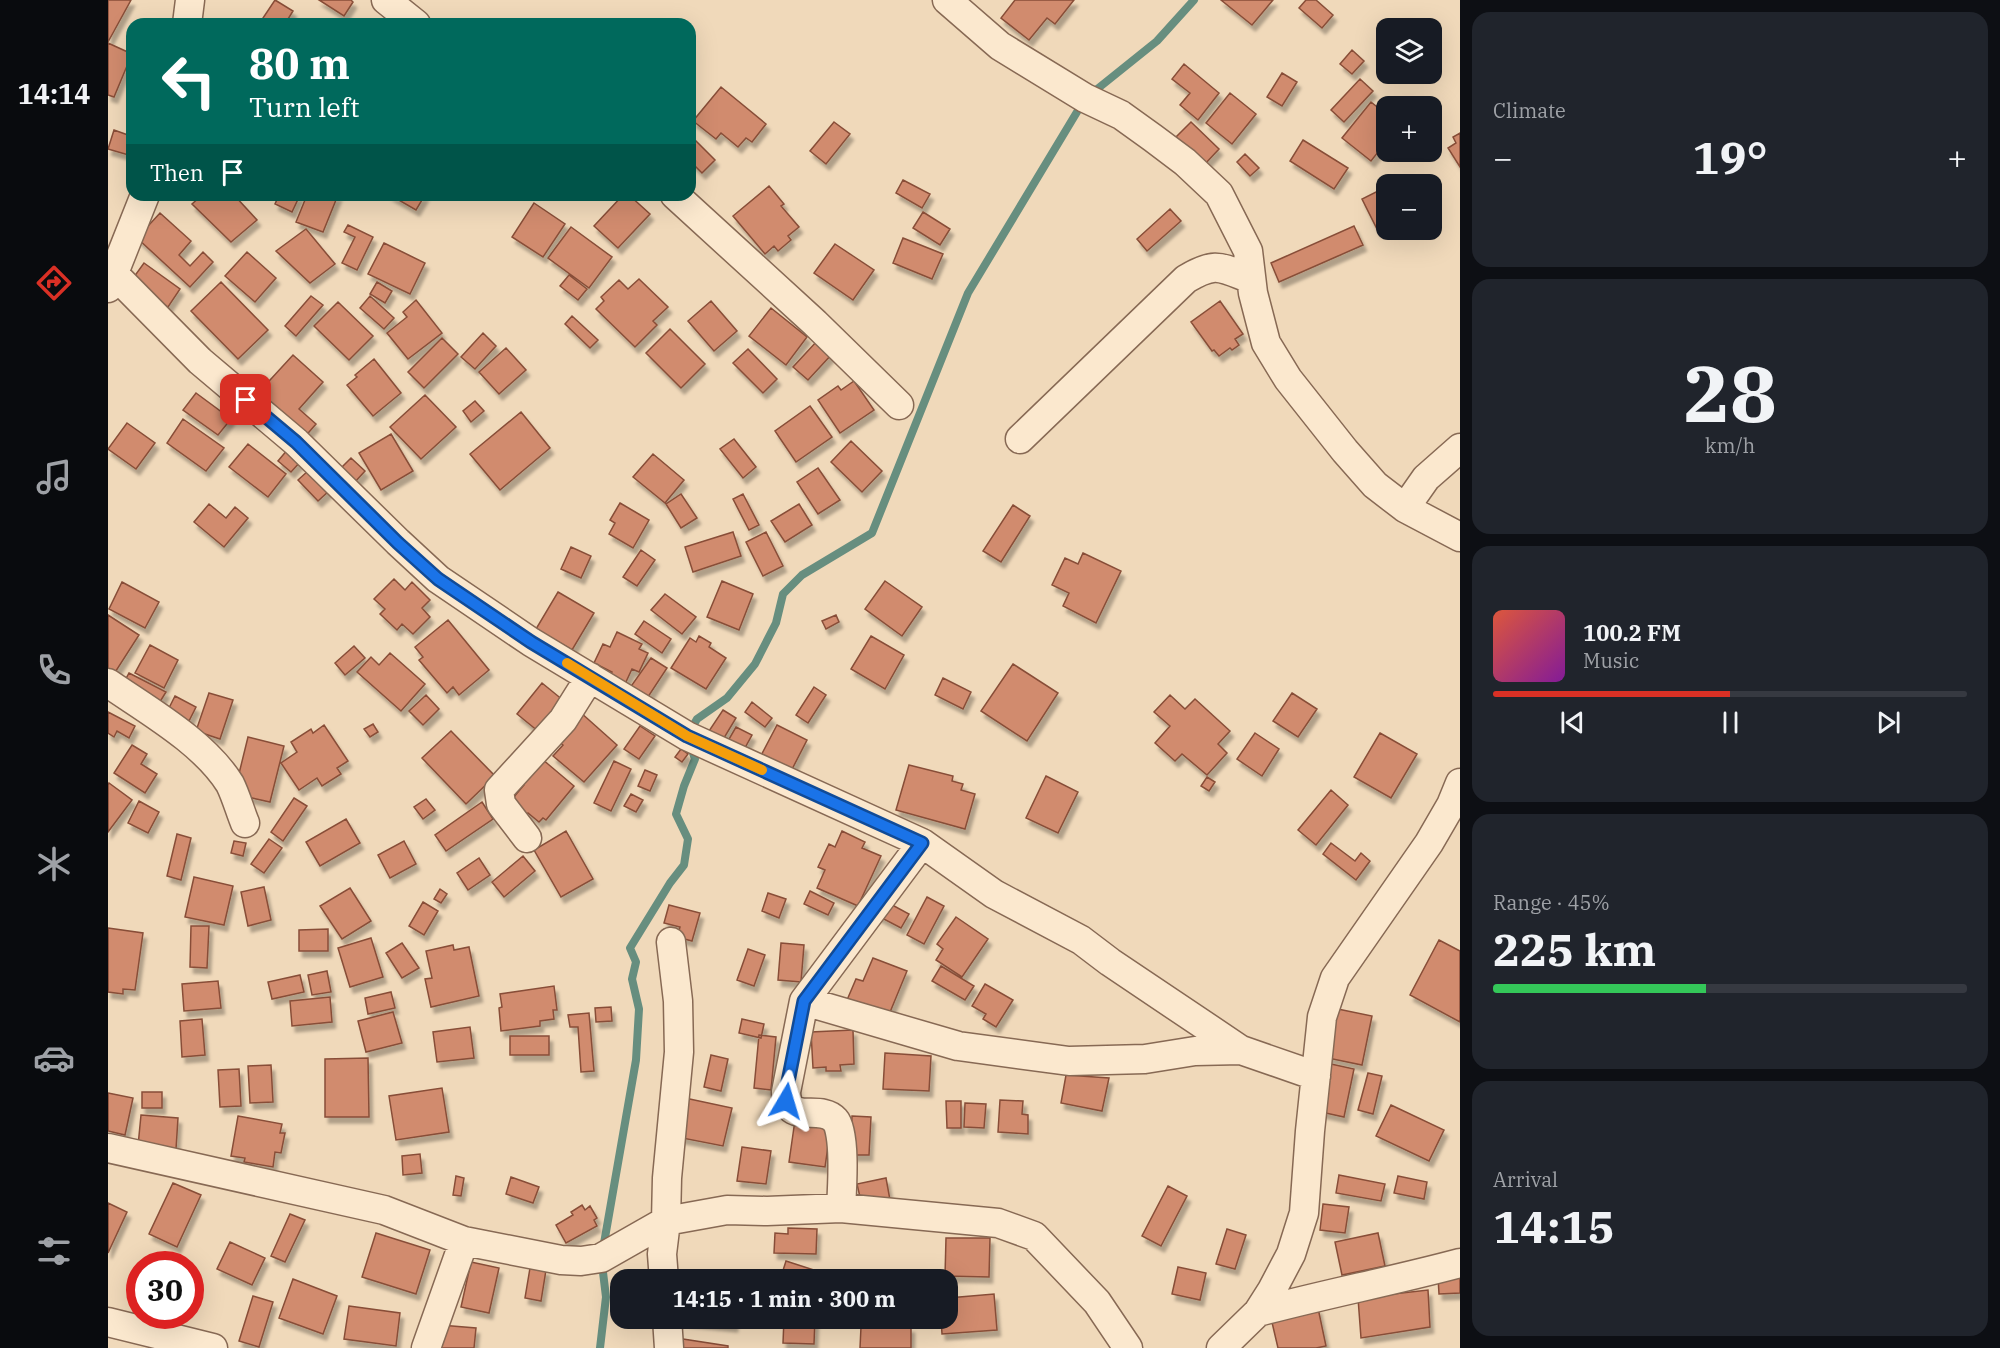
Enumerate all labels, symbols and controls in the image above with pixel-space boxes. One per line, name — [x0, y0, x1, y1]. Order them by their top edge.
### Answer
map controls — [1376, 18, 1442, 240]
button: layers — [1376, 18, 1442, 84]
text: 80 m — [249, 36, 350, 91]
icon: left — [150, 42, 228, 120]
text: 14:14 — [18, 76, 90, 111]
text: Turn left — [249, 89, 360, 124]
button: + — [1376, 96, 1442, 162]
text: Climate — [1493, 97, 1566, 124]
text: 19° — [1692, 128, 1768, 186]
text: − — [1493, 136, 1513, 179]
text: + — [1947, 136, 1967, 179]
icon: arrive — [216, 156, 249, 189]
text: Then — [150, 158, 204, 187]
button: − — [1376, 174, 1442, 240]
icon: directions — [33, 262, 75, 304]
text: 28 — [1683, 342, 1777, 443]
pin — [220, 374, 271, 425]
icon: arrive — [229, 383, 262, 416]
text: km/h — [1705, 432, 1755, 459]
icon: music — [33, 456, 75, 498]
text: 100.2 FM — [1583, 618, 1681, 647]
text: Music — [1583, 647, 1639, 674]
icon: phone — [33, 649, 75, 691]
icon: previous — [1556, 706, 1589, 739]
icon: pause — [1714, 706, 1747, 739]
icon: next — [1872, 706, 1905, 739]
icon: climate — [33, 843, 75, 885]
text: Range · 45% — [1493, 889, 1610, 916]
text: 225 km — [1493, 920, 1656, 978]
icon: car — [33, 1037, 75, 1079]
position arrow — [754, 1069, 818, 1133]
text: Arrival — [1493, 1166, 1558, 1193]
text: 14:15 — [1493, 1197, 1615, 1255]
icon: filters — [33, 1230, 75, 1272]
speed limit sign: 30 — [126, 1251, 204, 1329]
text: 14:15 · 1 min · 300 m — [672, 1284, 896, 1313]

